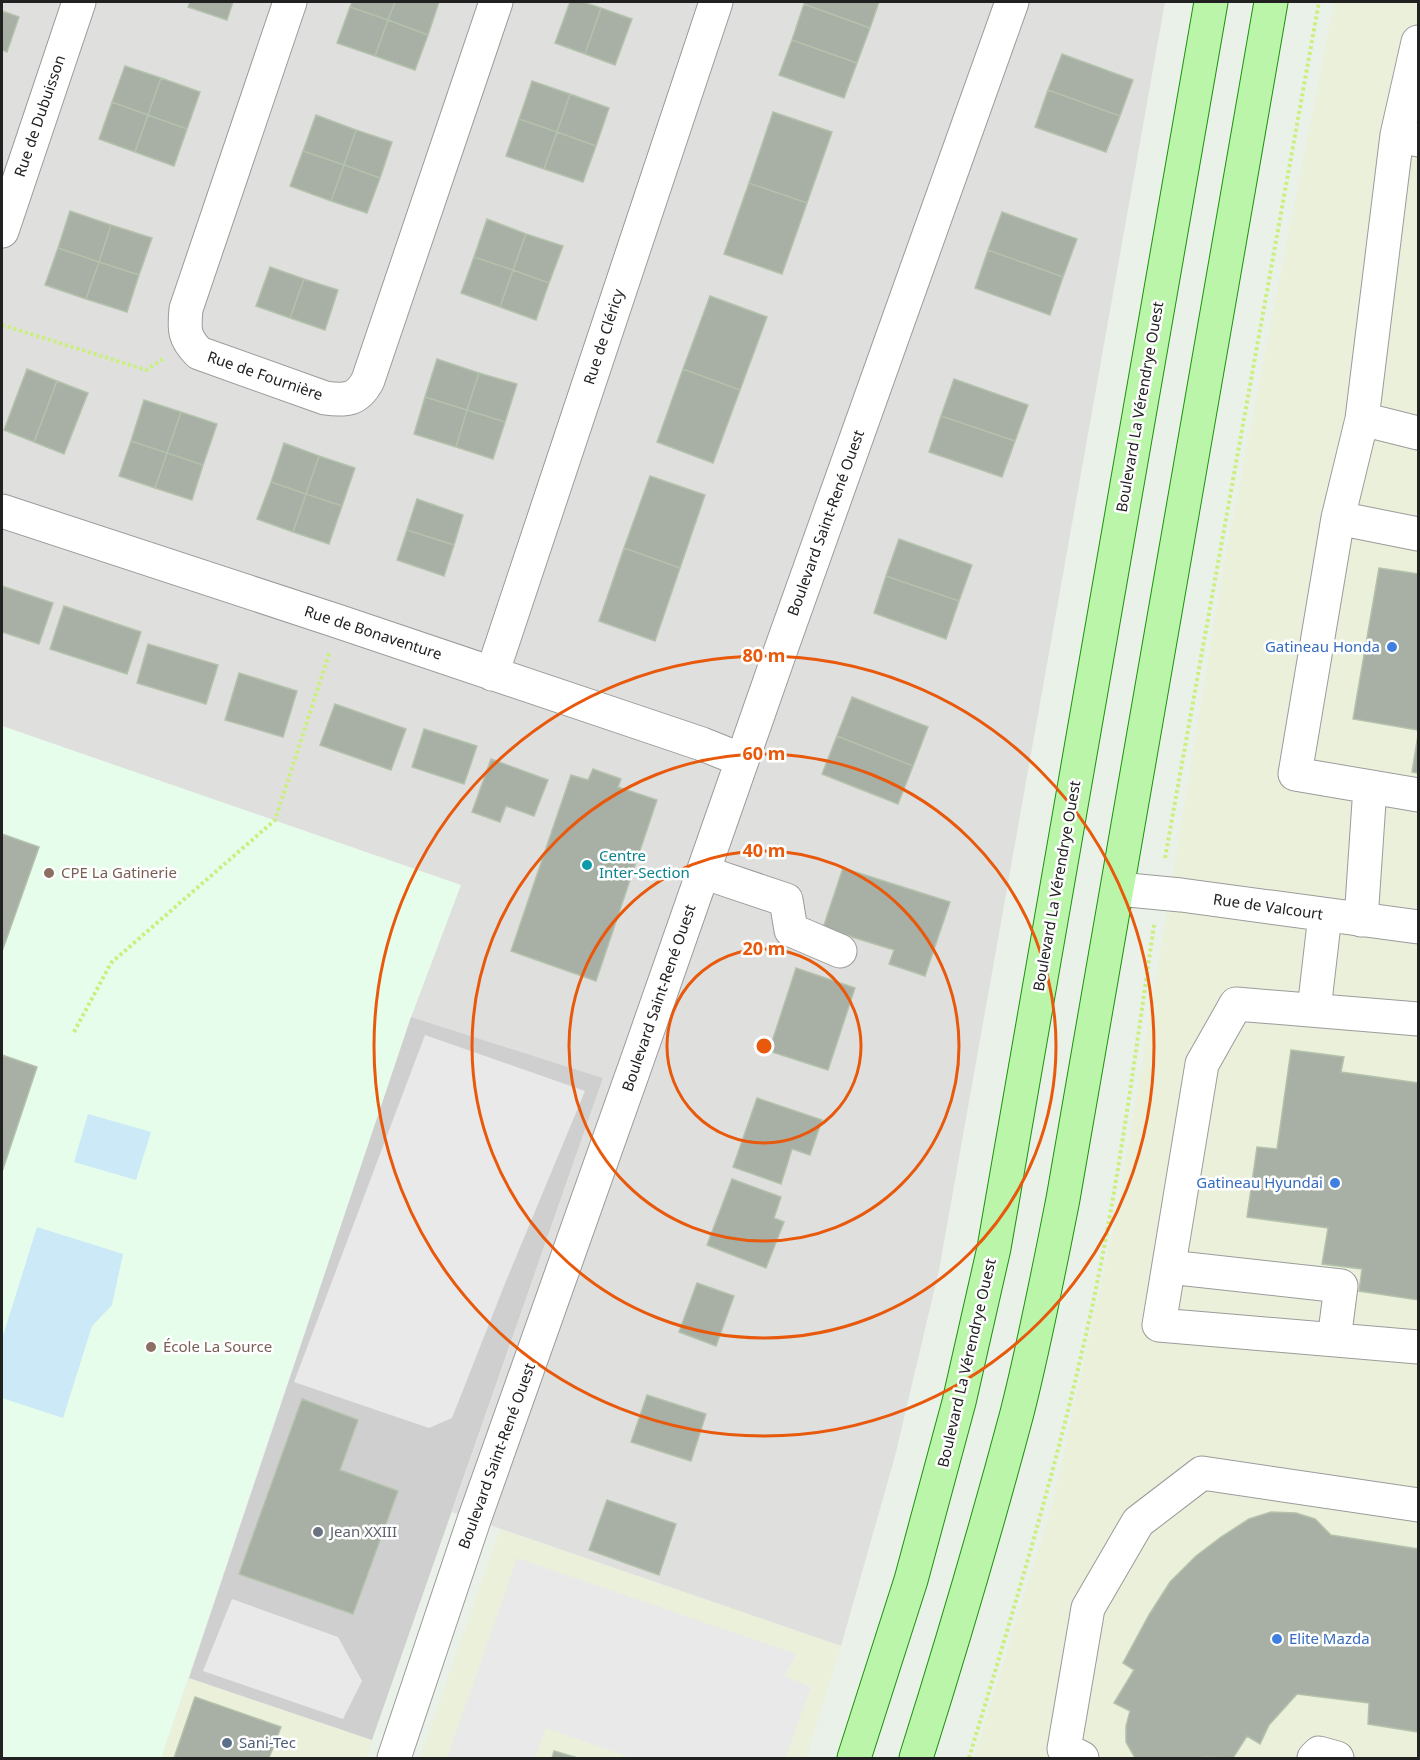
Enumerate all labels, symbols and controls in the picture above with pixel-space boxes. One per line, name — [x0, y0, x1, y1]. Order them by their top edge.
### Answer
street label: Rue de Dubuisson — [9, 52, 69, 179]
street label: Rue de Cléricy — [578, 286, 628, 387]
street label: Boulevard La Vérendrye Ouest — [1111, 299, 1168, 514]
street label: Rue de Fournière — [205, 346, 326, 404]
street label: Boulevard Saint-René Ouest — [782, 426, 868, 618]
street label: Rue de Bonaventure — [302, 600, 445, 664]
place label: Gatineau Honda — [1265, 636, 1380, 656]
marker: Gatineau Honda — [1385, 640, 1399, 654]
text: 80 m — [743, 643, 785, 667]
text: 60 m — [743, 741, 785, 765]
street label: Boulevard La Vérendrye Ouest — [1028, 778, 1085, 993]
text: 40 m — [743, 838, 785, 862]
place label: Centre Inter-Section — [599, 845, 690, 882]
marker: Centre Inter-Section — [580, 858, 594, 872]
place label: CPE La Gatinerie — [61, 862, 177, 882]
marker: CPE La Gatinerie — [42, 866, 56, 880]
street label: Rue de Valcourt — [1212, 888, 1325, 924]
street label: Boulevard Saint-René Ouest — [617, 901, 700, 1094]
text: 20 m — [743, 936, 785, 960]
centre of rings — [754, 1036, 774, 1056]
place label: Gatineau Hyundai — [1196, 1172, 1323, 1192]
marker: Gatineau Hyundai — [1328, 1176, 1342, 1190]
street label: Boulevard La Vérendrye Ouest — [932, 1256, 1000, 1469]
place label: École La Source — [163, 1336, 272, 1356]
marker: École La Source — [144, 1340, 158, 1354]
street label: Boulevard Saint-René Ouest — [453, 1359, 539, 1551]
place label: Jean XXIII — [328, 1521, 397, 1541]
marker: Jean XXIII — [311, 1525, 325, 1539]
place label: Elite Mazda — [1289, 1628, 1370, 1648]
marker: Elite Mazda — [1270, 1632, 1284, 1646]
place label: Sani-Tec — [239, 1732, 296, 1752]
marker: Sani-Tec — [220, 1736, 234, 1750]

